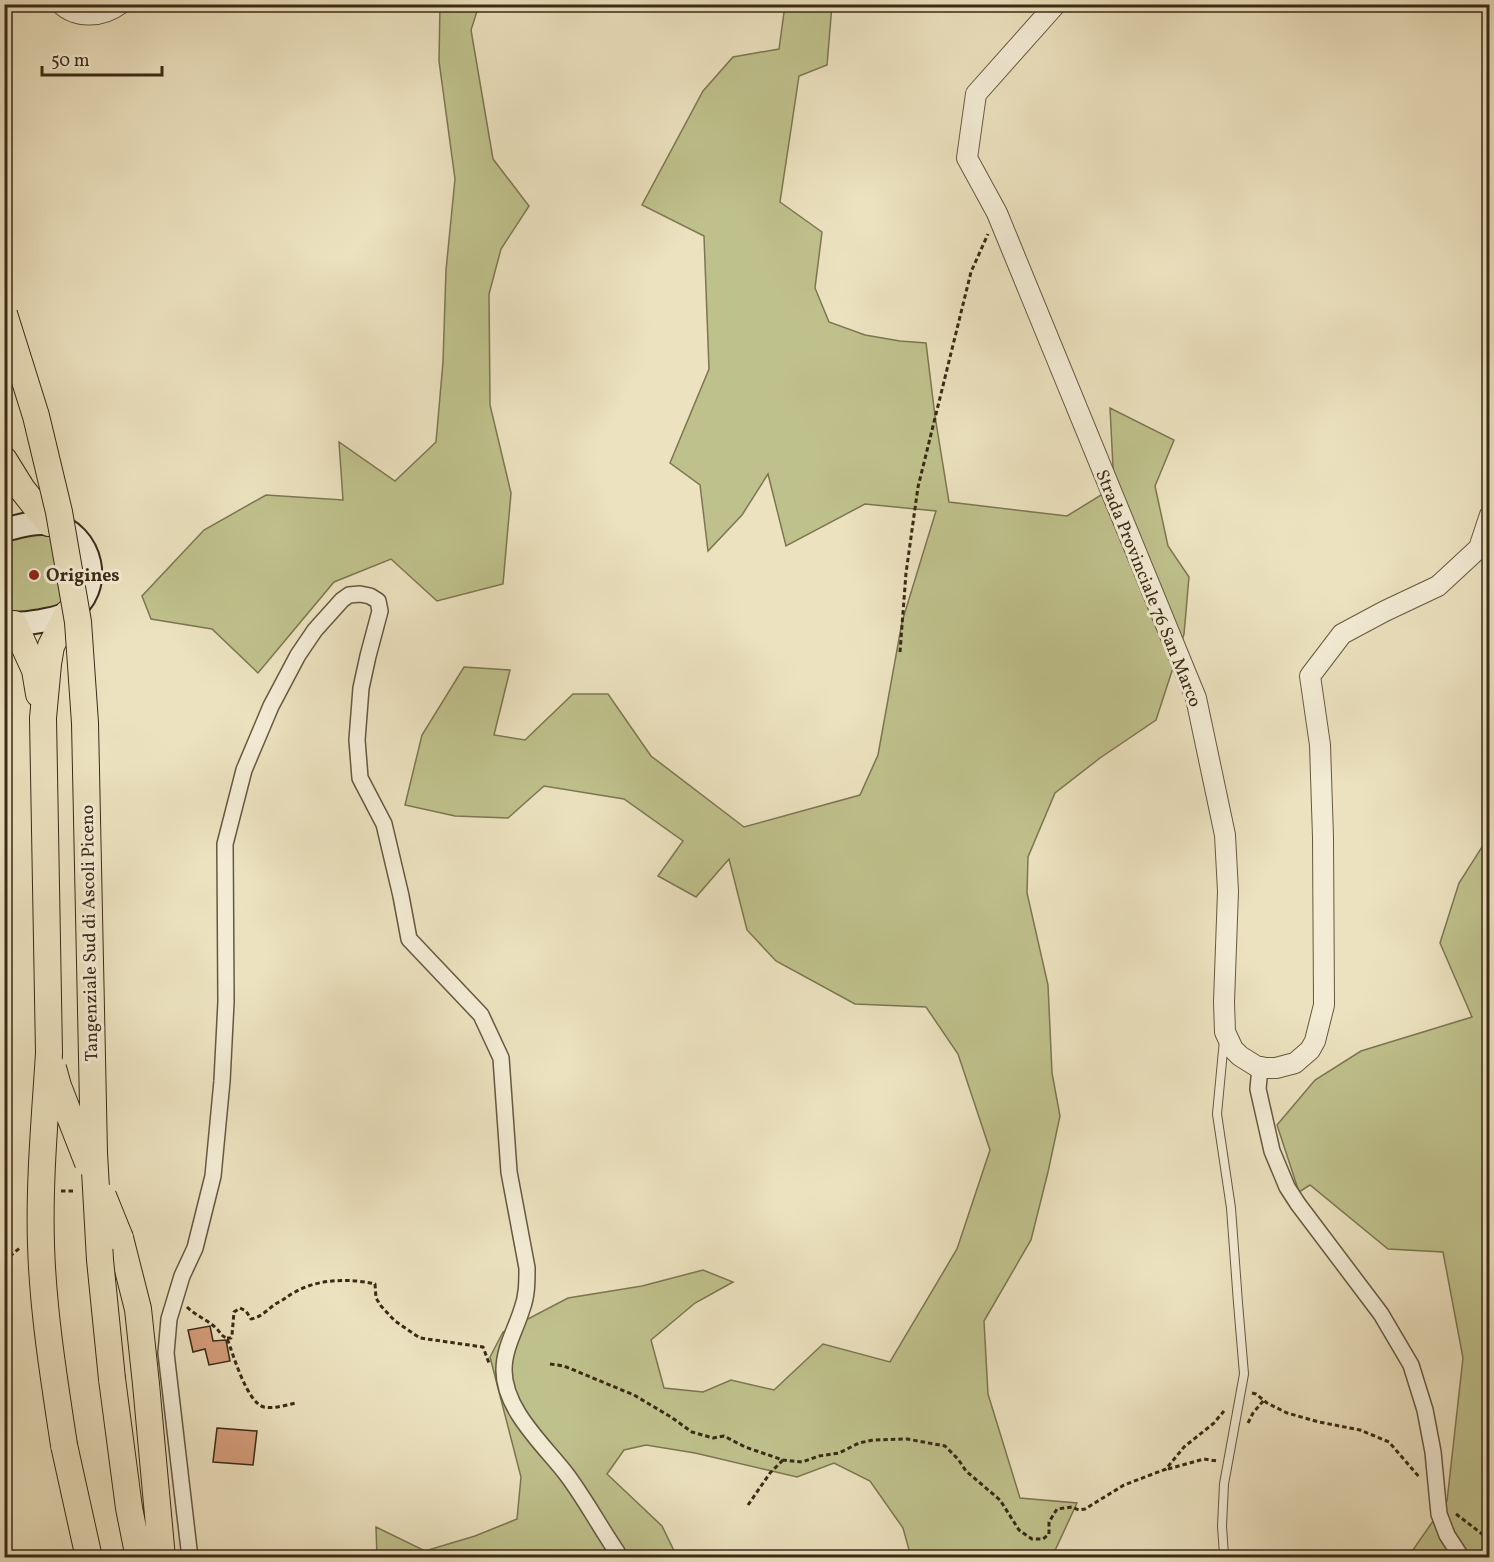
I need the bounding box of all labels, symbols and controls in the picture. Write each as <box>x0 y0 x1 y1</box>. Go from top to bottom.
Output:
scale bar <box>42 39 162 77</box>
text: 50 m <box>51 49 90 74</box>
street label: Strada Provinciale 76 San Marco <box>1088 466 1207 711</box>
place label: Origines <box>46 564 120 589</box>
marker: Origines <box>27 568 41 582</box>
street label: Tangenziale Sud di Ascoli Piceno <box>76 804 105 1061</box>

